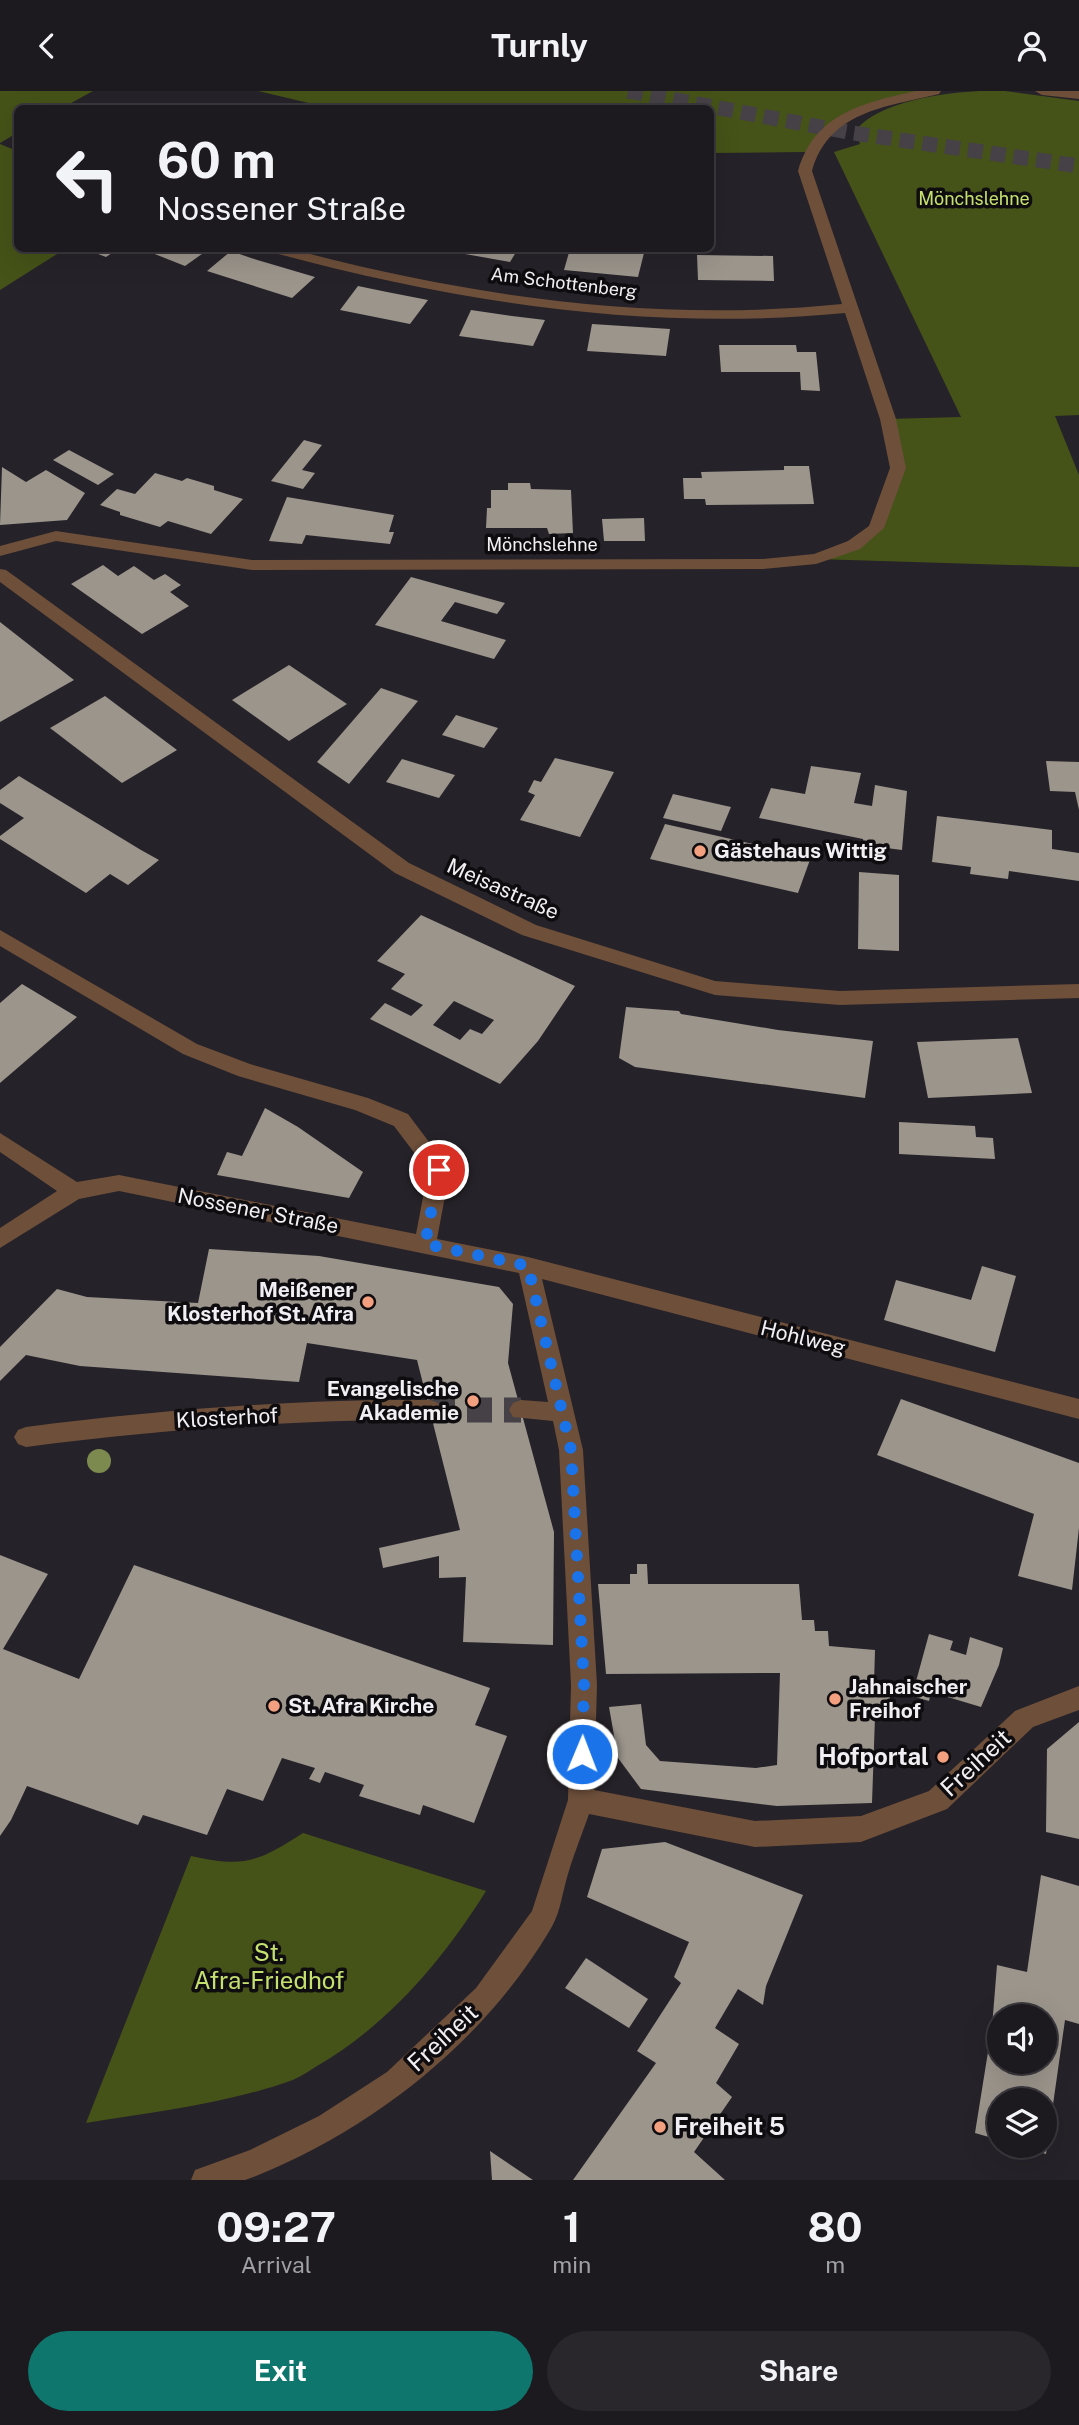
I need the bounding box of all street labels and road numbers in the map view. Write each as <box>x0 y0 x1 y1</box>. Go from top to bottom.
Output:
street label: Am Schottenberg <box>490 263 638 302</box>
street label: Mönchslehne <box>486 534 598 555</box>
street label: Meisastraße <box>443 853 563 924</box>
street label: Nossener Straße <box>175 1183 341 1238</box>
street label: Hohlweg <box>758 1315 848 1360</box>
street label: Klosterhof <box>175 1402 279 1433</box>
street label: Freiheit <box>934 1723 1016 1802</box>
street label: Freiheit <box>401 1998 483 2077</box>

